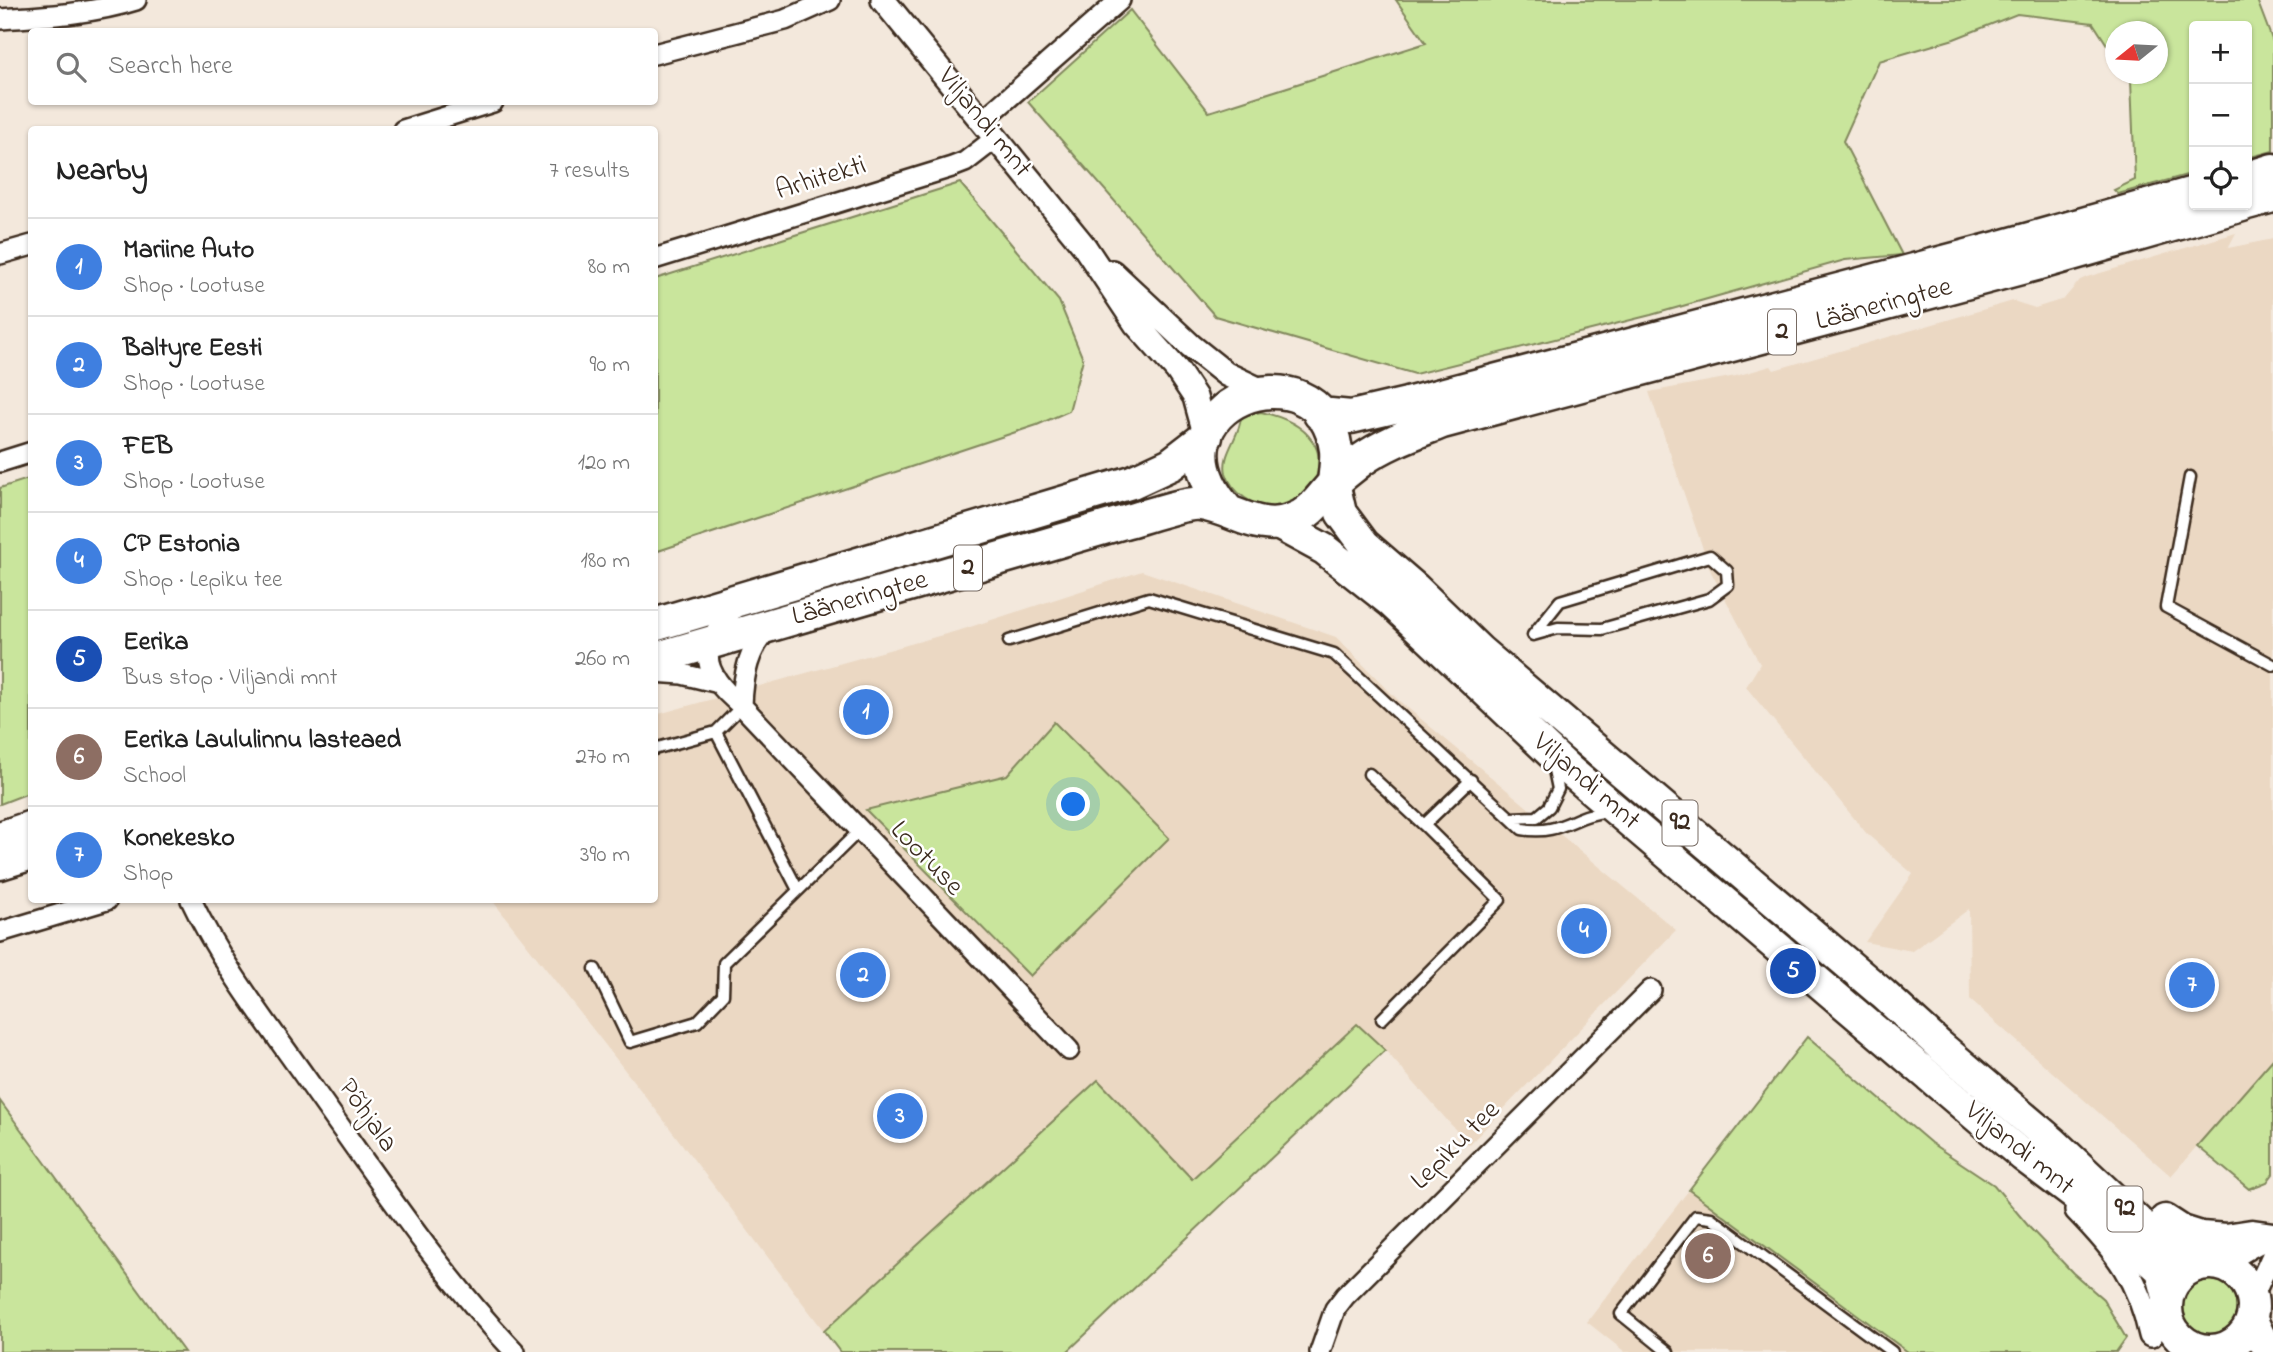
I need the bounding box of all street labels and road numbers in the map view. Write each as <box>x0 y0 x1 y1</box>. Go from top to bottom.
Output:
street label: Viljandi mnt <box>926 58 1041 187</box>
street label: Arhitekti <box>771 146 871 212</box>
street label: Lääneringtee <box>1811 267 1957 343</box>
road number: 2 <box>1768 310 1796 354</box>
road number: 2 <box>954 546 982 590</box>
street label: Lääneringtee <box>787 560 933 638</box>
street label: Viljandi mnt <box>1522 723 1649 841</box>
road number: 92 <box>1662 800 1698 846</box>
street label: Lootuse <box>879 812 973 907</box>
street label: Põhjala <box>327 1071 407 1161</box>
street label: Lepiku tee <box>1402 1091 1511 1200</box>
street label: Viljandi mnt <box>1954 1091 2083 1206</box>
road number: 92 <box>2108 1186 2142 1232</box>

